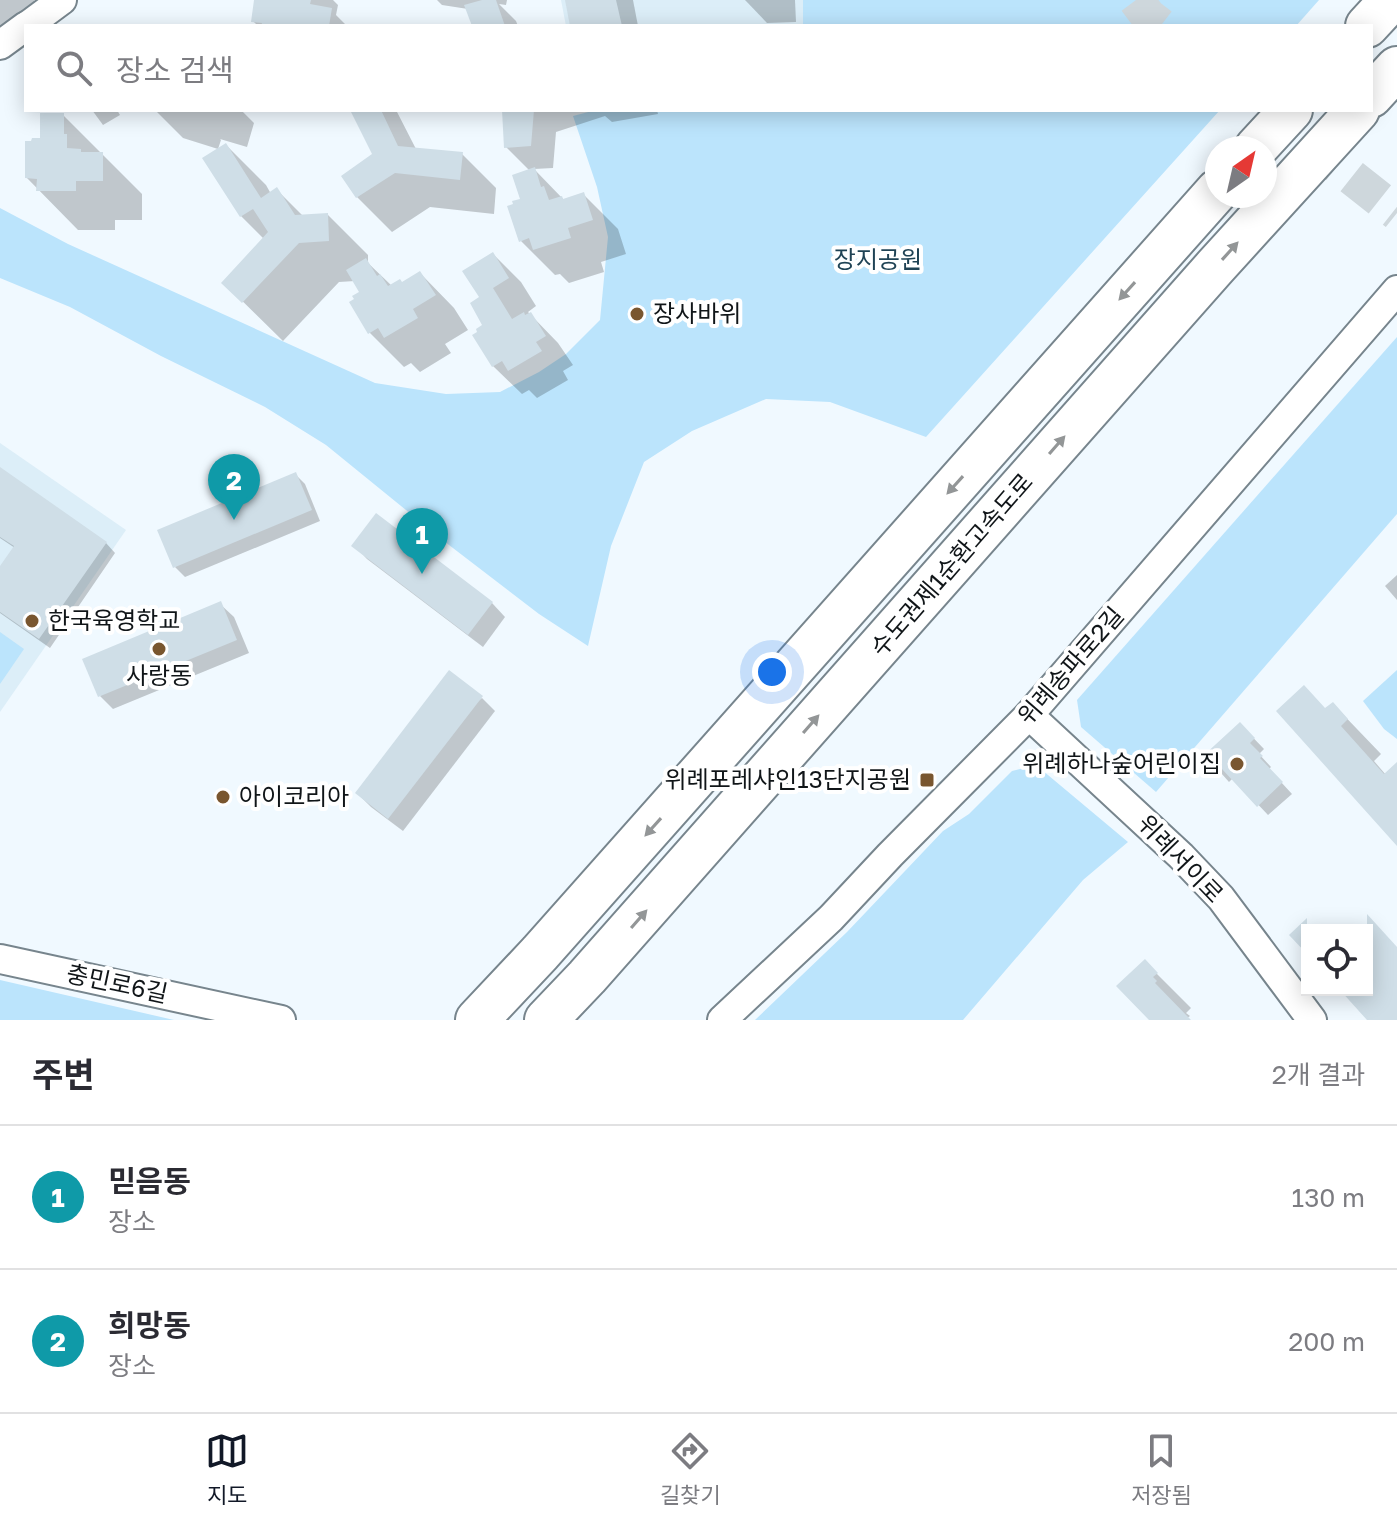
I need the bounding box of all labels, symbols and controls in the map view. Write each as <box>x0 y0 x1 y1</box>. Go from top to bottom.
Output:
search box <box>24 24 1373 112</box>
icon: search <box>52 46 96 90</box>
text: 장소 검색 <box>116 52 234 88</box>
north arrow <box>1205 136 1277 208</box>
one-way arrow <box>1221 241 1238 261</box>
park label: 장지공원 <box>834 244 922 273</box>
one-way arrow <box>1119 281 1137 300</box>
place label: 장사바위 <box>653 298 741 327</box>
marker: 장사바위 <box>628 305 646 323</box>
one-way arrow <box>1048 436 1066 455</box>
pin: 2 <box>208 454 260 520</box>
street label: 수도권제1순환고속도로 <box>864 467 1038 661</box>
one-way arrow <box>947 475 964 495</box>
pin: 1 <box>396 508 448 574</box>
street label: 위례송파로2길 <box>1011 600 1129 730</box>
place label: 한국육영학교 <box>48 605 180 634</box>
marker: 한국육영학교 <box>23 612 41 630</box>
marker: 사랑동 <box>150 640 168 658</box>
your location <box>752 652 792 692</box>
place label: 사랑동 <box>126 660 192 689</box>
one-way arrow <box>802 714 819 734</box>
place label: 위례하나숲어린이집 <box>1022 748 1221 777</box>
marker: 위례하나숲어린이집 <box>1228 755 1246 773</box>
place label: 위례포레샤인13단지공원 <box>665 764 911 793</box>
marker: 위례포레샤인13단지공원 <box>918 771 936 789</box>
place label: 아이코리아 <box>239 781 349 810</box>
marker: 아이코리아 <box>214 788 232 806</box>
street label: 위례서이로 <box>1132 808 1230 908</box>
one-way arrow <box>644 817 662 836</box>
one-way arrow <box>629 909 647 928</box>
map controls <box>1301 924 1373 996</box>
button: locate <box>1301 924 1373 996</box>
street label: 충민로6길 <box>64 958 171 1007</box>
text: 주변 <box>32 1054 95 1094</box>
text: 2개 결과 <box>1272 1059 1365 1090</box>
text: 믿음동 <box>108 1163 191 1199</box>
text: 1 <box>51 1182 65 1213</box>
text: 130 m <box>1292 1182 1365 1213</box>
text: 장소 <box>108 1206 156 1237</box>
text: 희망동 <box>108 1307 191 1343</box>
text: 2 <box>50 1326 66 1357</box>
text: 200 m <box>1288 1326 1365 1357</box>
text: 장소 <box>108 1350 156 1381</box>
tab: 지도 <box>205 1429 249 1509</box>
tab: 길찾기 <box>660 1429 720 1509</box>
tab: 저장됨 <box>1131 1429 1192 1509</box>

